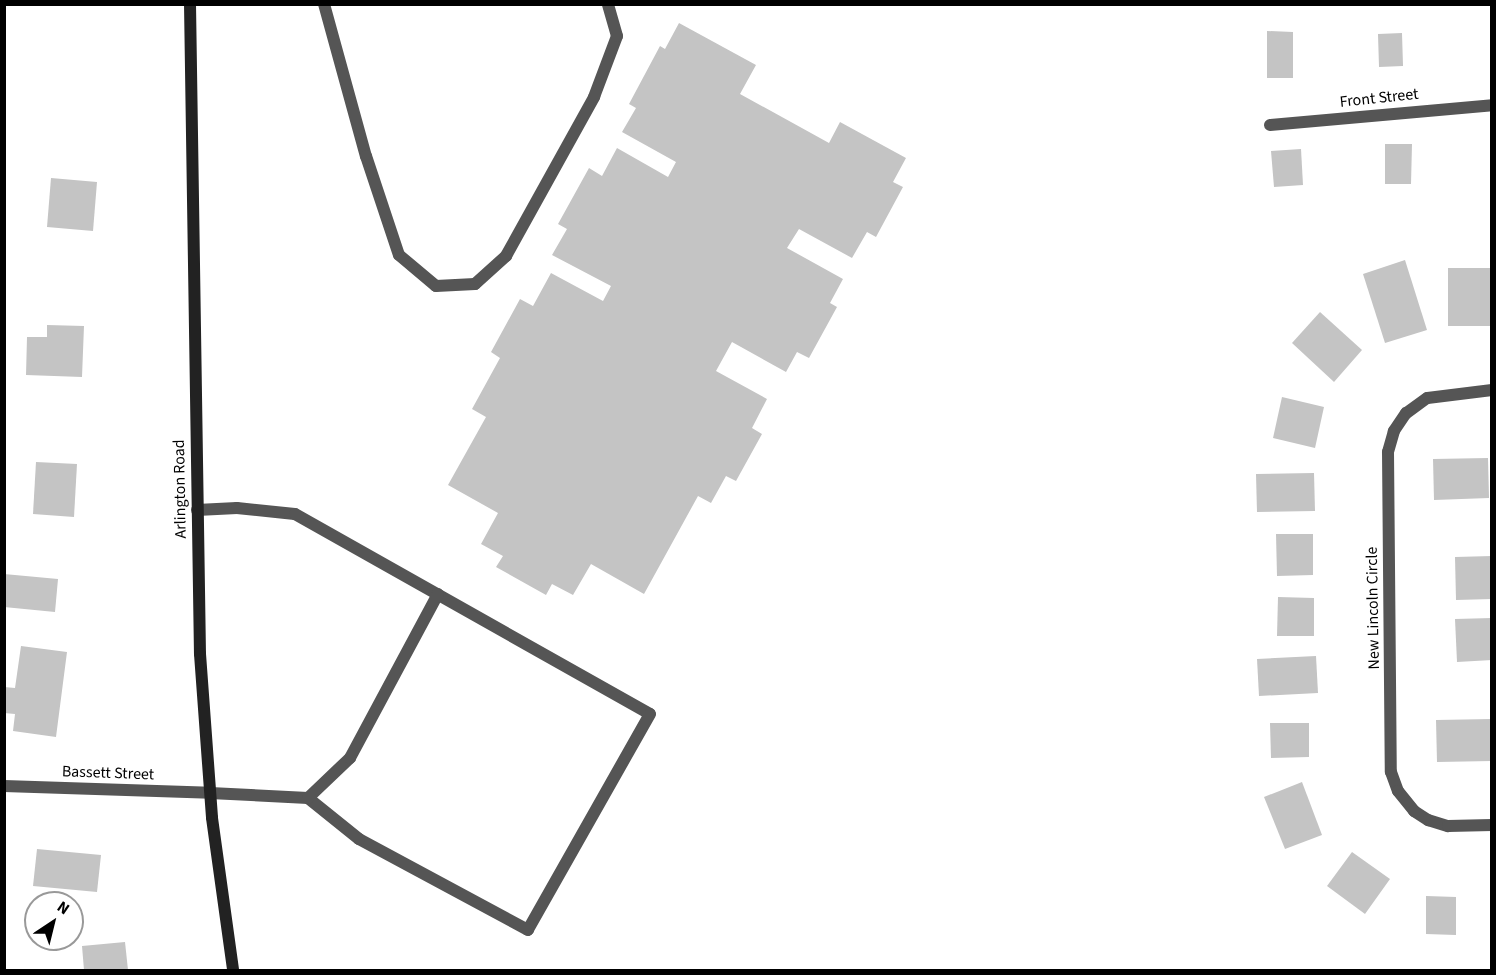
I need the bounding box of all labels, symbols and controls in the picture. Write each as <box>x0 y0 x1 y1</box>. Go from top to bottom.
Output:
street label: Front Street <box>1339 84 1419 112</box>
street label: Arlington Road <box>170 439 190 539</box>
street label: New Lincoln Circle <box>1362 546 1384 670</box>
street label: Bassett Street <box>61 762 155 784</box>
north arrow <box>24 891 84 951</box>
text: N <box>53 896 74 920</box>

